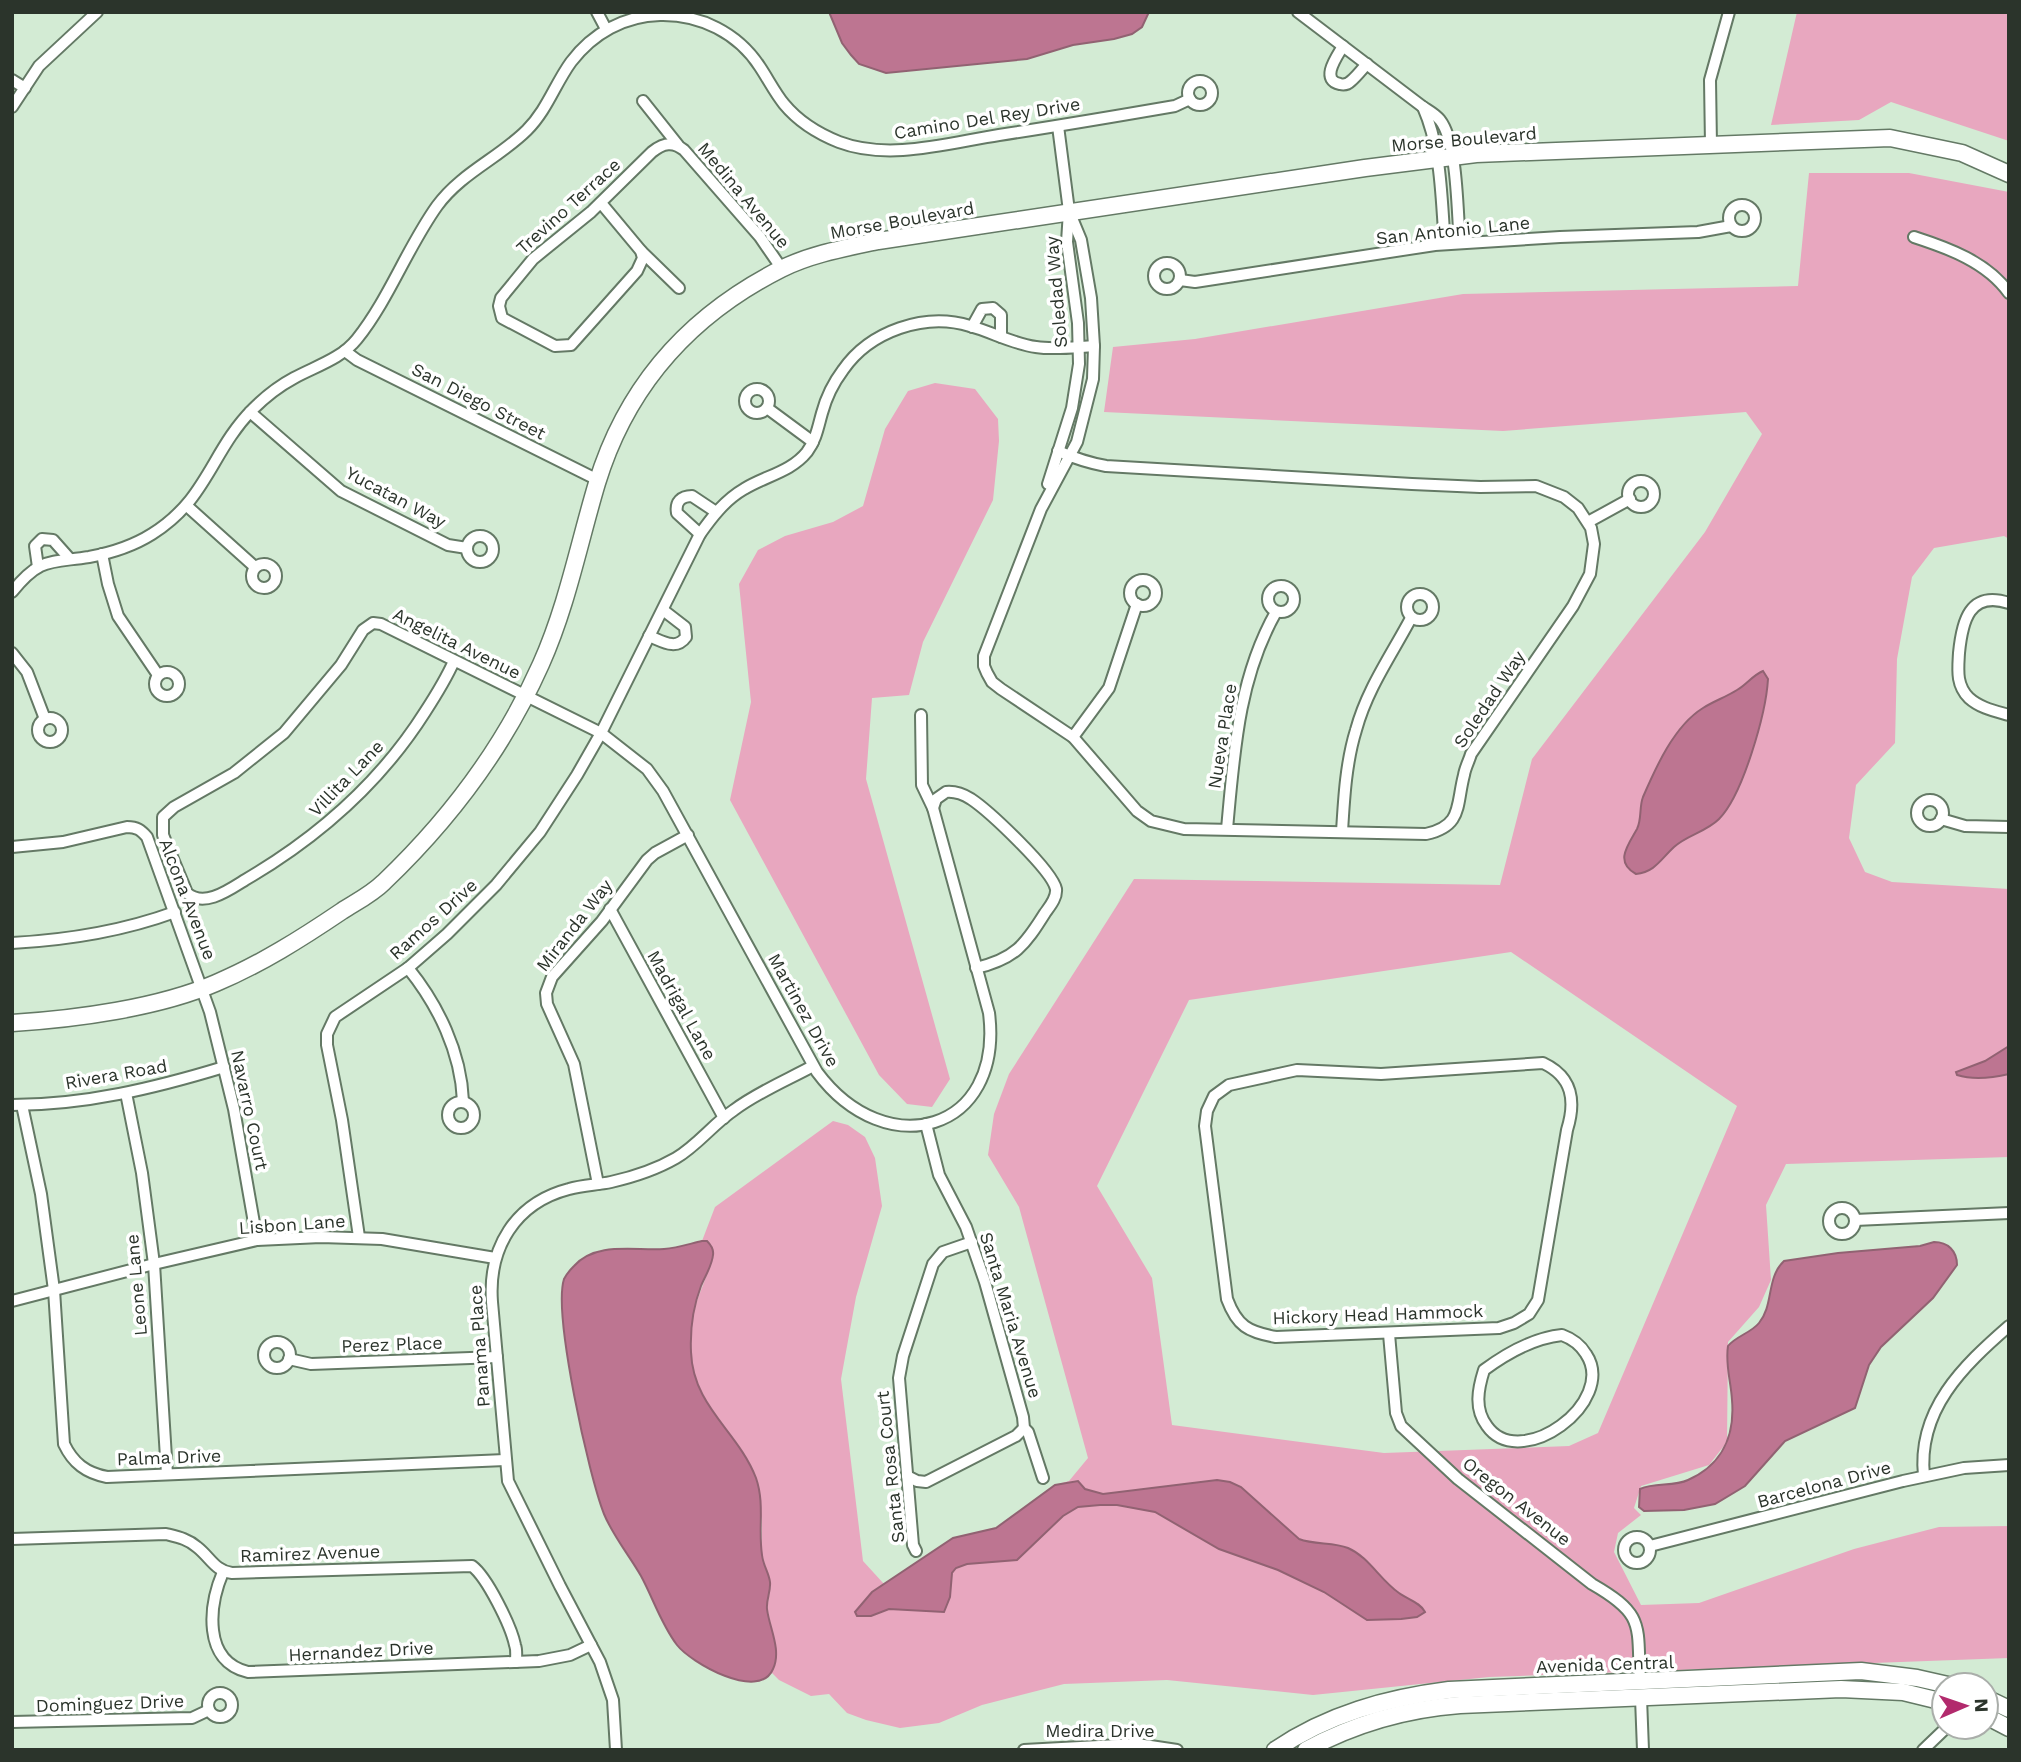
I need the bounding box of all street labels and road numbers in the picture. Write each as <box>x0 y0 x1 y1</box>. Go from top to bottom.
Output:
street label: Camino Del Rey Drive <box>892 93 1082 143</box>
street label: Morse Boulevard <box>1390 122 1538 156</box>
street label: Medina Avenue <box>694 138 794 252</box>
street label: Trevino Terrace <box>512 154 624 258</box>
street label: Morse Boulevard <box>828 197 976 243</box>
street label: San Antonio Lane <box>1375 211 1531 249</box>
street label: Soledad Way <box>1041 234 1071 349</box>
street label: San Diego Street <box>408 358 550 444</box>
street label: Yucatan Way <box>342 462 450 533</box>
street label: Angelita Avenue <box>390 603 524 683</box>
street label: Soledad Way <box>1449 646 1529 751</box>
street label: Nueva Place <box>1203 682 1241 790</box>
street label: Villita Lane <box>304 735 388 821</box>
street label: Alcona Avenue <box>155 835 221 963</box>
street label: Ramos Drive <box>385 874 481 964</box>
street label: Miranda Way <box>532 874 617 975</box>
street label: Madrigal Lane <box>643 946 721 1064</box>
street label: Martinez Drive <box>764 950 844 1070</box>
street label: Navarro Court <box>227 1048 273 1172</box>
street label: Rivera Road <box>63 1055 169 1093</box>
street label: Lisbon Lane <box>238 1210 346 1238</box>
street label: Santa Maria Avenue <box>976 1229 1046 1401</box>
street label: Leone Lane <box>121 1233 151 1337</box>
street label: Panama Place <box>464 1284 494 1408</box>
street label: Hickory Head Hammock <box>1272 1300 1484 1328</box>
street label: Perez Place <box>341 1332 443 1356</box>
street label: Santa Rosa Court <box>872 1390 908 1544</box>
street label: Palma Drive <box>116 1445 222 1469</box>
street label: Oregon Avenue <box>1459 1452 1575 1550</box>
street label: Barcelona Drive <box>1755 1456 1893 1512</box>
street label: Ramirez Avenue <box>240 1540 380 1566</box>
street label: Hernandez Drive <box>288 1637 434 1665</box>
street label: Avenida Central <box>1536 1651 1675 1677</box>
street label: Dominguez Drive <box>35 1690 185 1716</box>
street label: Medira Drive <box>1045 1720 1155 1741</box>

